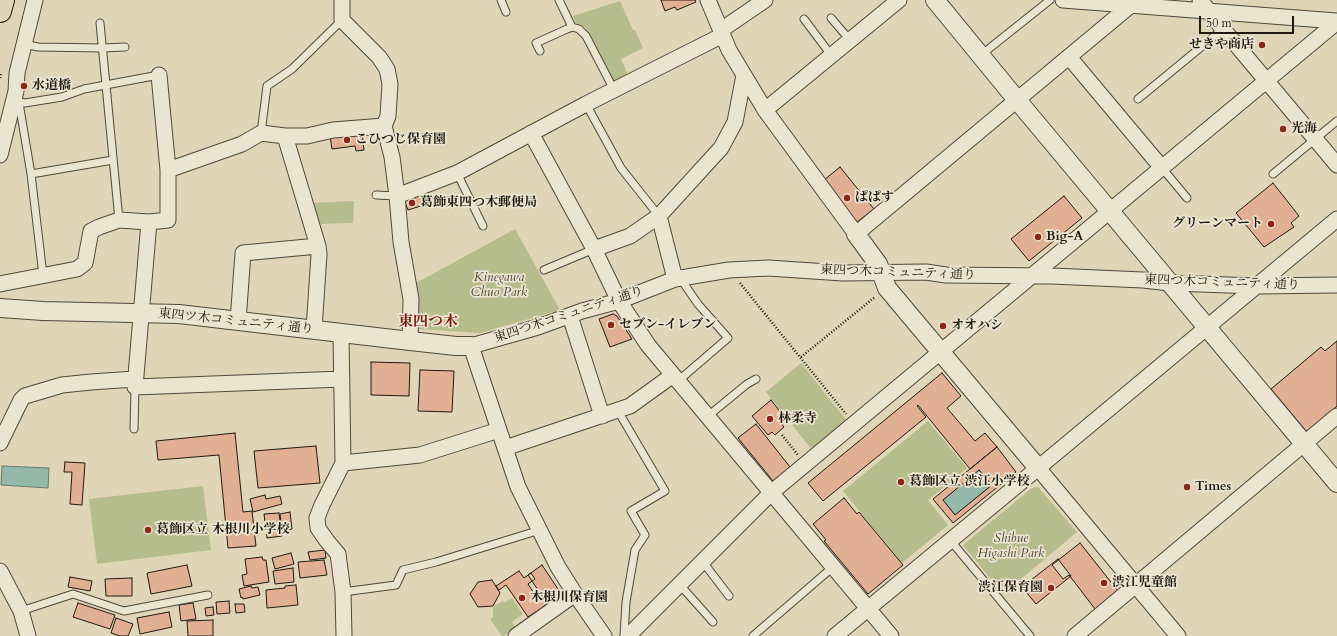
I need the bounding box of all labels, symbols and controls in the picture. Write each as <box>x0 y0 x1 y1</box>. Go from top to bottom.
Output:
scale bar <box>1201 8 1296 34</box>
text: 50 m <box>1206 15 1232 31</box>
place label: せきや商店 <box>1189 37 1254 53</box>
marker: せきや商店 <box>1257 40 1267 50</box>
place label: 水道橋 <box>32 78 71 94</box>
marker: 水道橋 <box>19 81 29 91</box>
place label: 光海 <box>1291 121 1317 137</box>
marker: 光海 <box>1278 124 1288 134</box>
place label: こひつじ保育園 <box>355 132 446 148</box>
marker: こひつじ保育園 <box>342 135 352 145</box>
place label: ぱぱす <box>855 190 894 206</box>
marker: ぱぱす <box>842 193 852 203</box>
place label: 葛飾東四つ木郵便局 <box>420 195 537 211</box>
marker: 葛飾東四つ木郵便局 <box>407 198 417 208</box>
place label: グリーンマート <box>1172 216 1263 232</box>
marker: グリーンマート <box>1266 219 1276 229</box>
place label: Big-A <box>1046 229 1083 245</box>
marker: Big-A <box>1033 232 1043 242</box>
street label: 東四つ木コミュニティ通り <box>820 262 976 284</box>
park label: Kinegawa Chuo Park <box>471 270 527 301</box>
street label: 東四つ木コミュニティ通り <box>1144 272 1300 294</box>
street label: 東四つ木コミュニティ通り <box>492 283 646 347</box>
street label: 東四ツ木コミュニティ通り <box>158 306 314 338</box>
district label: 東四つ木 <box>398 314 458 332</box>
place label: セブン-イレブン <box>619 317 716 333</box>
place label: オオハシ <box>951 318 1003 334</box>
marker: セブン-イレブン <box>606 320 616 330</box>
marker: オオハシ <box>938 321 948 331</box>
place label: 林柔寺 <box>778 411 817 427</box>
marker: 林柔寺 <box>765 414 775 424</box>
place label: 葛飾区立 渋江小学校 <box>909 474 1029 490</box>
marker: 葛飾区立 渋江小学校 <box>896 477 906 487</box>
place label: Times <box>1195 479 1231 495</box>
marker: Times <box>1182 482 1192 492</box>
place label: 葛飾区立 木根川小学校 <box>156 522 289 538</box>
marker: 葛飾区立 木根川小学校 <box>143 525 153 535</box>
park label: Shibue Higashi Park <box>977 531 1045 562</box>
place label: 渋江児童館 <box>1112 575 1177 591</box>
marker: 渋江児童館 <box>1099 578 1109 588</box>
place label: 渋江保育園 <box>978 580 1043 596</box>
marker: 渋江保育園 <box>1046 583 1056 593</box>
place label: 木根川保育園 <box>530 590 608 606</box>
marker: 木根川保育園 <box>517 593 527 603</box>

